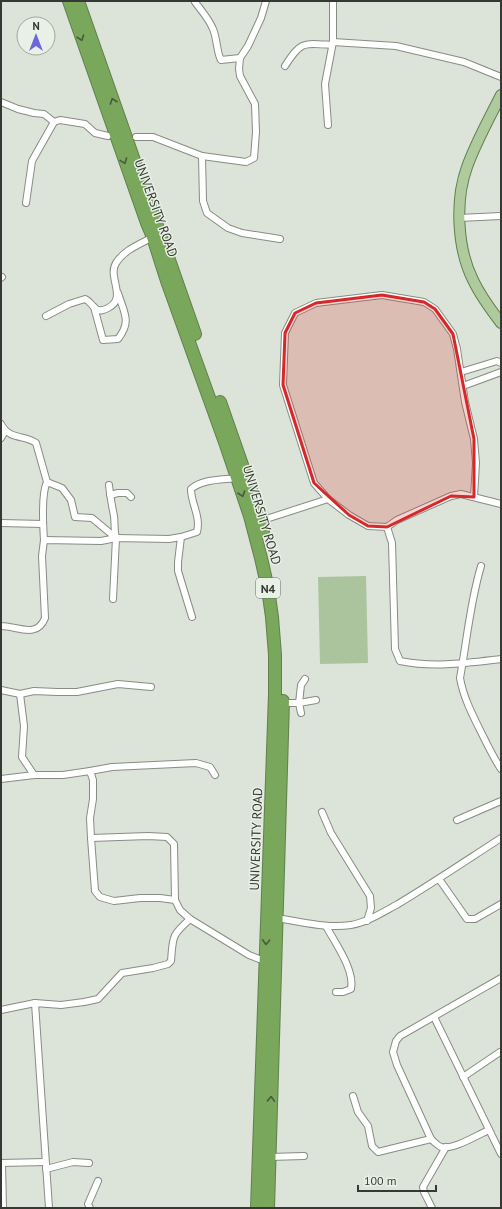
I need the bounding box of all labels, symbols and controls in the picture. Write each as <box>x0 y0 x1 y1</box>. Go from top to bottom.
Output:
north arrow <box>16 16 56 56</box>
text: N <box>32 19 40 33</box>
one-way arrow <box>76 34 85 41</box>
one-way arrow <box>109 97 118 104</box>
one-way arrow <box>119 157 128 164</box>
street label: UNIVERSITY ROAD <box>130 157 182 259</box>
street label: UNIVERSITY ROAD <box>239 463 285 567</box>
one-way arrow <box>237 490 246 497</box>
road number: N4 <box>256 578 280 598</box>
street label: UNIVERSITY ROAD <box>246 787 266 891</box>
one-way arrow <box>262 939 271 945</box>
one-way arrow <box>266 1096 275 1102</box>
scale bar <box>358 1167 436 1193</box>
text: 100 m <box>364 1173 397 1188</box>

